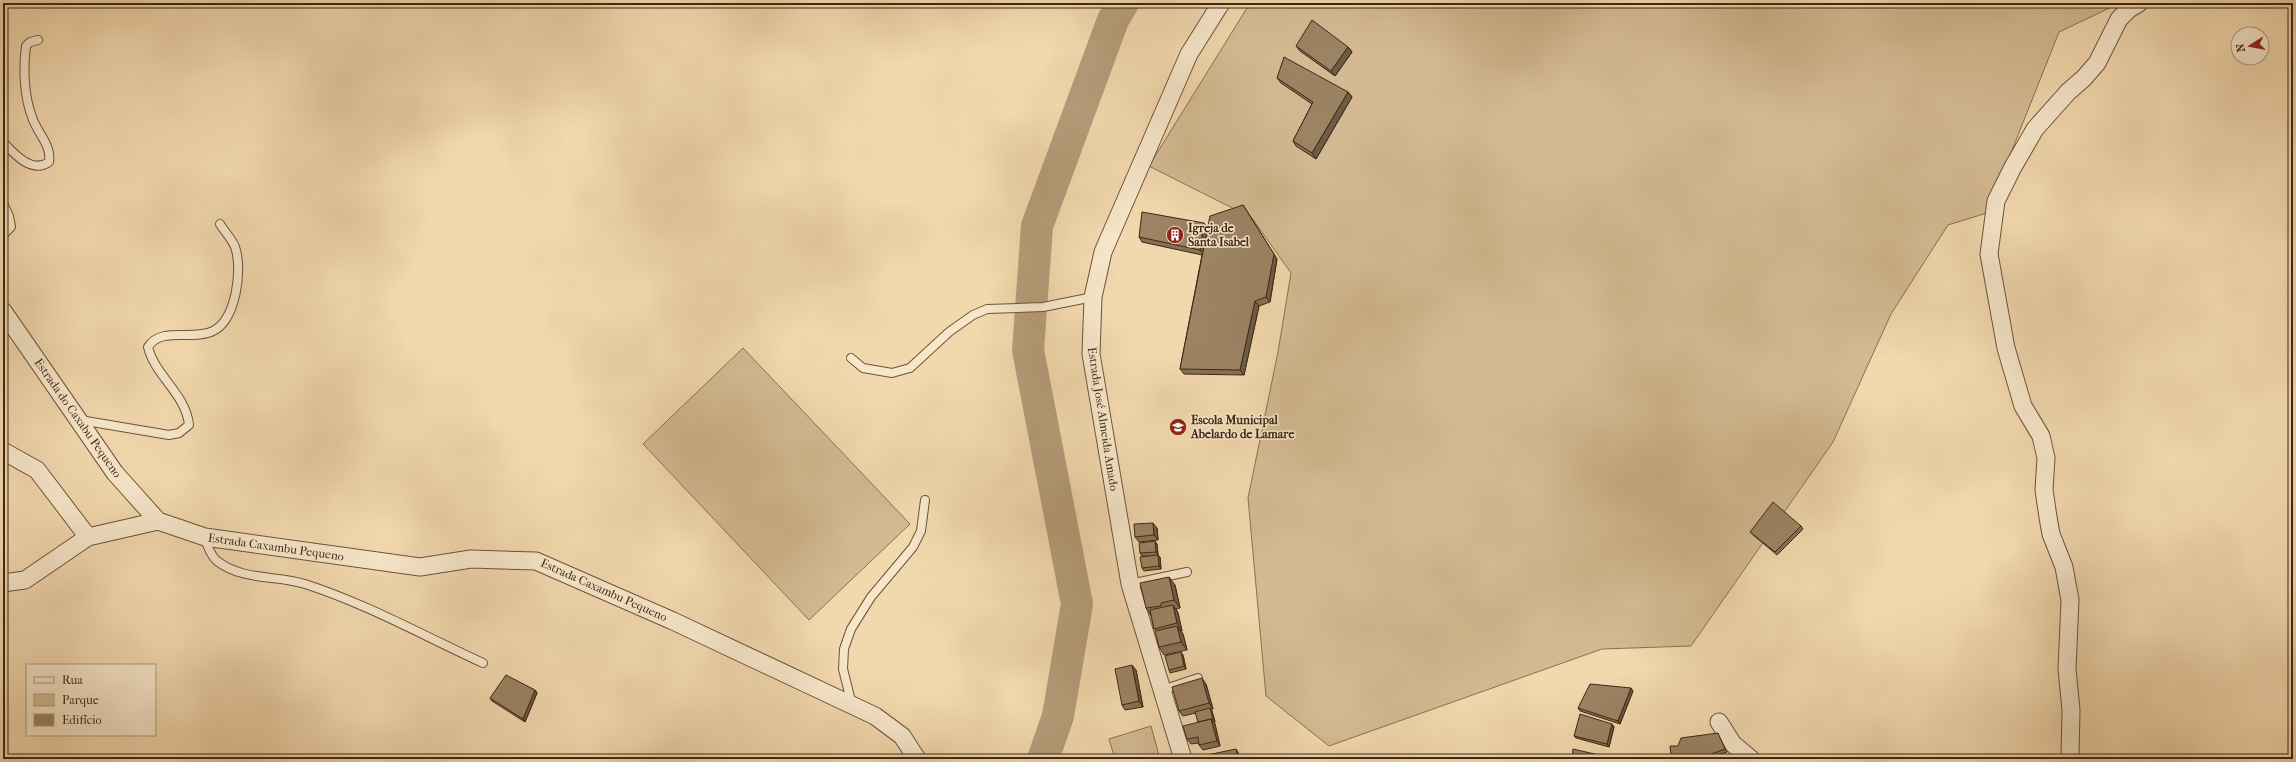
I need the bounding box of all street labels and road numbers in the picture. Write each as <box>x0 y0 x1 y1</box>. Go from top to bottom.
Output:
street label: Estrada José Almeida Amado <box>1085 346 1121 492</box>
street label: Estrada do Caxabu Pequeno <box>31 356 125 480</box>
street label: Estrada Caxambu Pequeno <box>207 531 345 563</box>
street label: Estrada Caxambu Pequeno <box>539 556 669 624</box>

